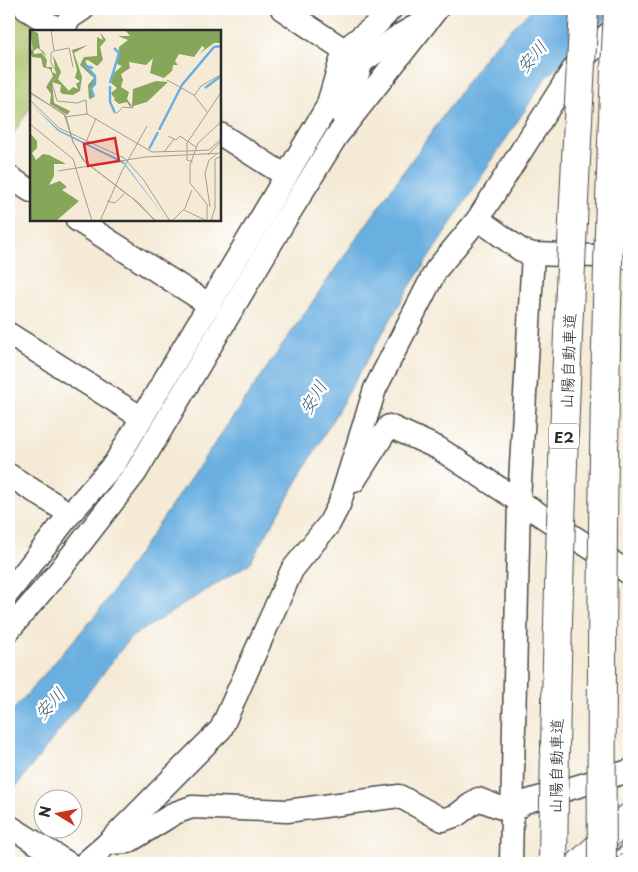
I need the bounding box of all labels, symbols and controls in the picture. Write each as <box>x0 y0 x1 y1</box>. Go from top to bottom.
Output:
inset map <box>30 30 221 221</box>
water label: 安川 <box>509 34 553 78</box>
street label: 山陽自動車道 <box>553 313 581 409</box>
water label: 安川 <box>291 375 333 419</box>
road number: E2 <box>549 424 579 448</box>
water label: 安川 <box>27 681 71 725</box>
street label: 山陽自動車道 <box>542 718 568 814</box>
north arrow <box>32 790 82 840</box>
text: N <box>33 804 56 819</box>

